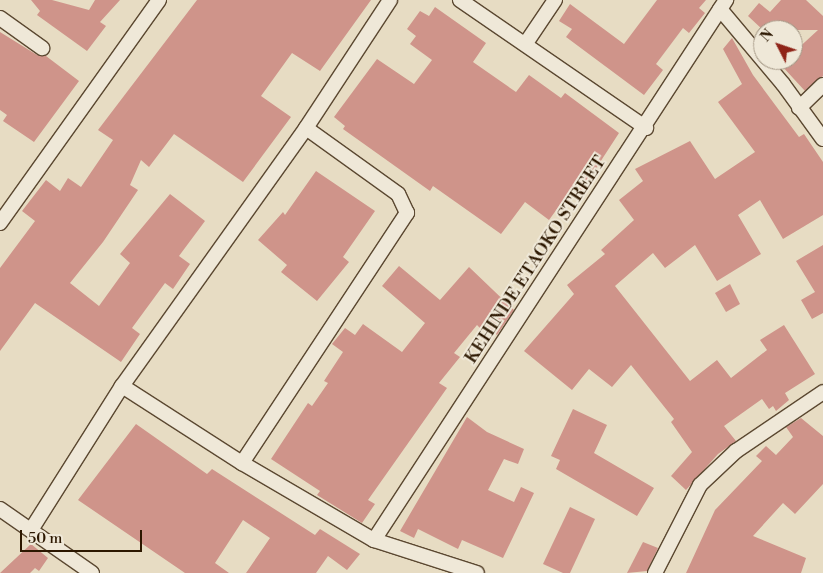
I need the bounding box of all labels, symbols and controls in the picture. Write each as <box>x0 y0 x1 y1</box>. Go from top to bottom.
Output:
north arrow <box>753 20 803 70</box>
text: N <box>757 26 778 46</box>
street label: KEHINDE ETAOKO STREET <box>461 152 611 368</box>
scale bar <box>22 520 145 552</box>
text: 50 m <box>28 529 62 548</box>

